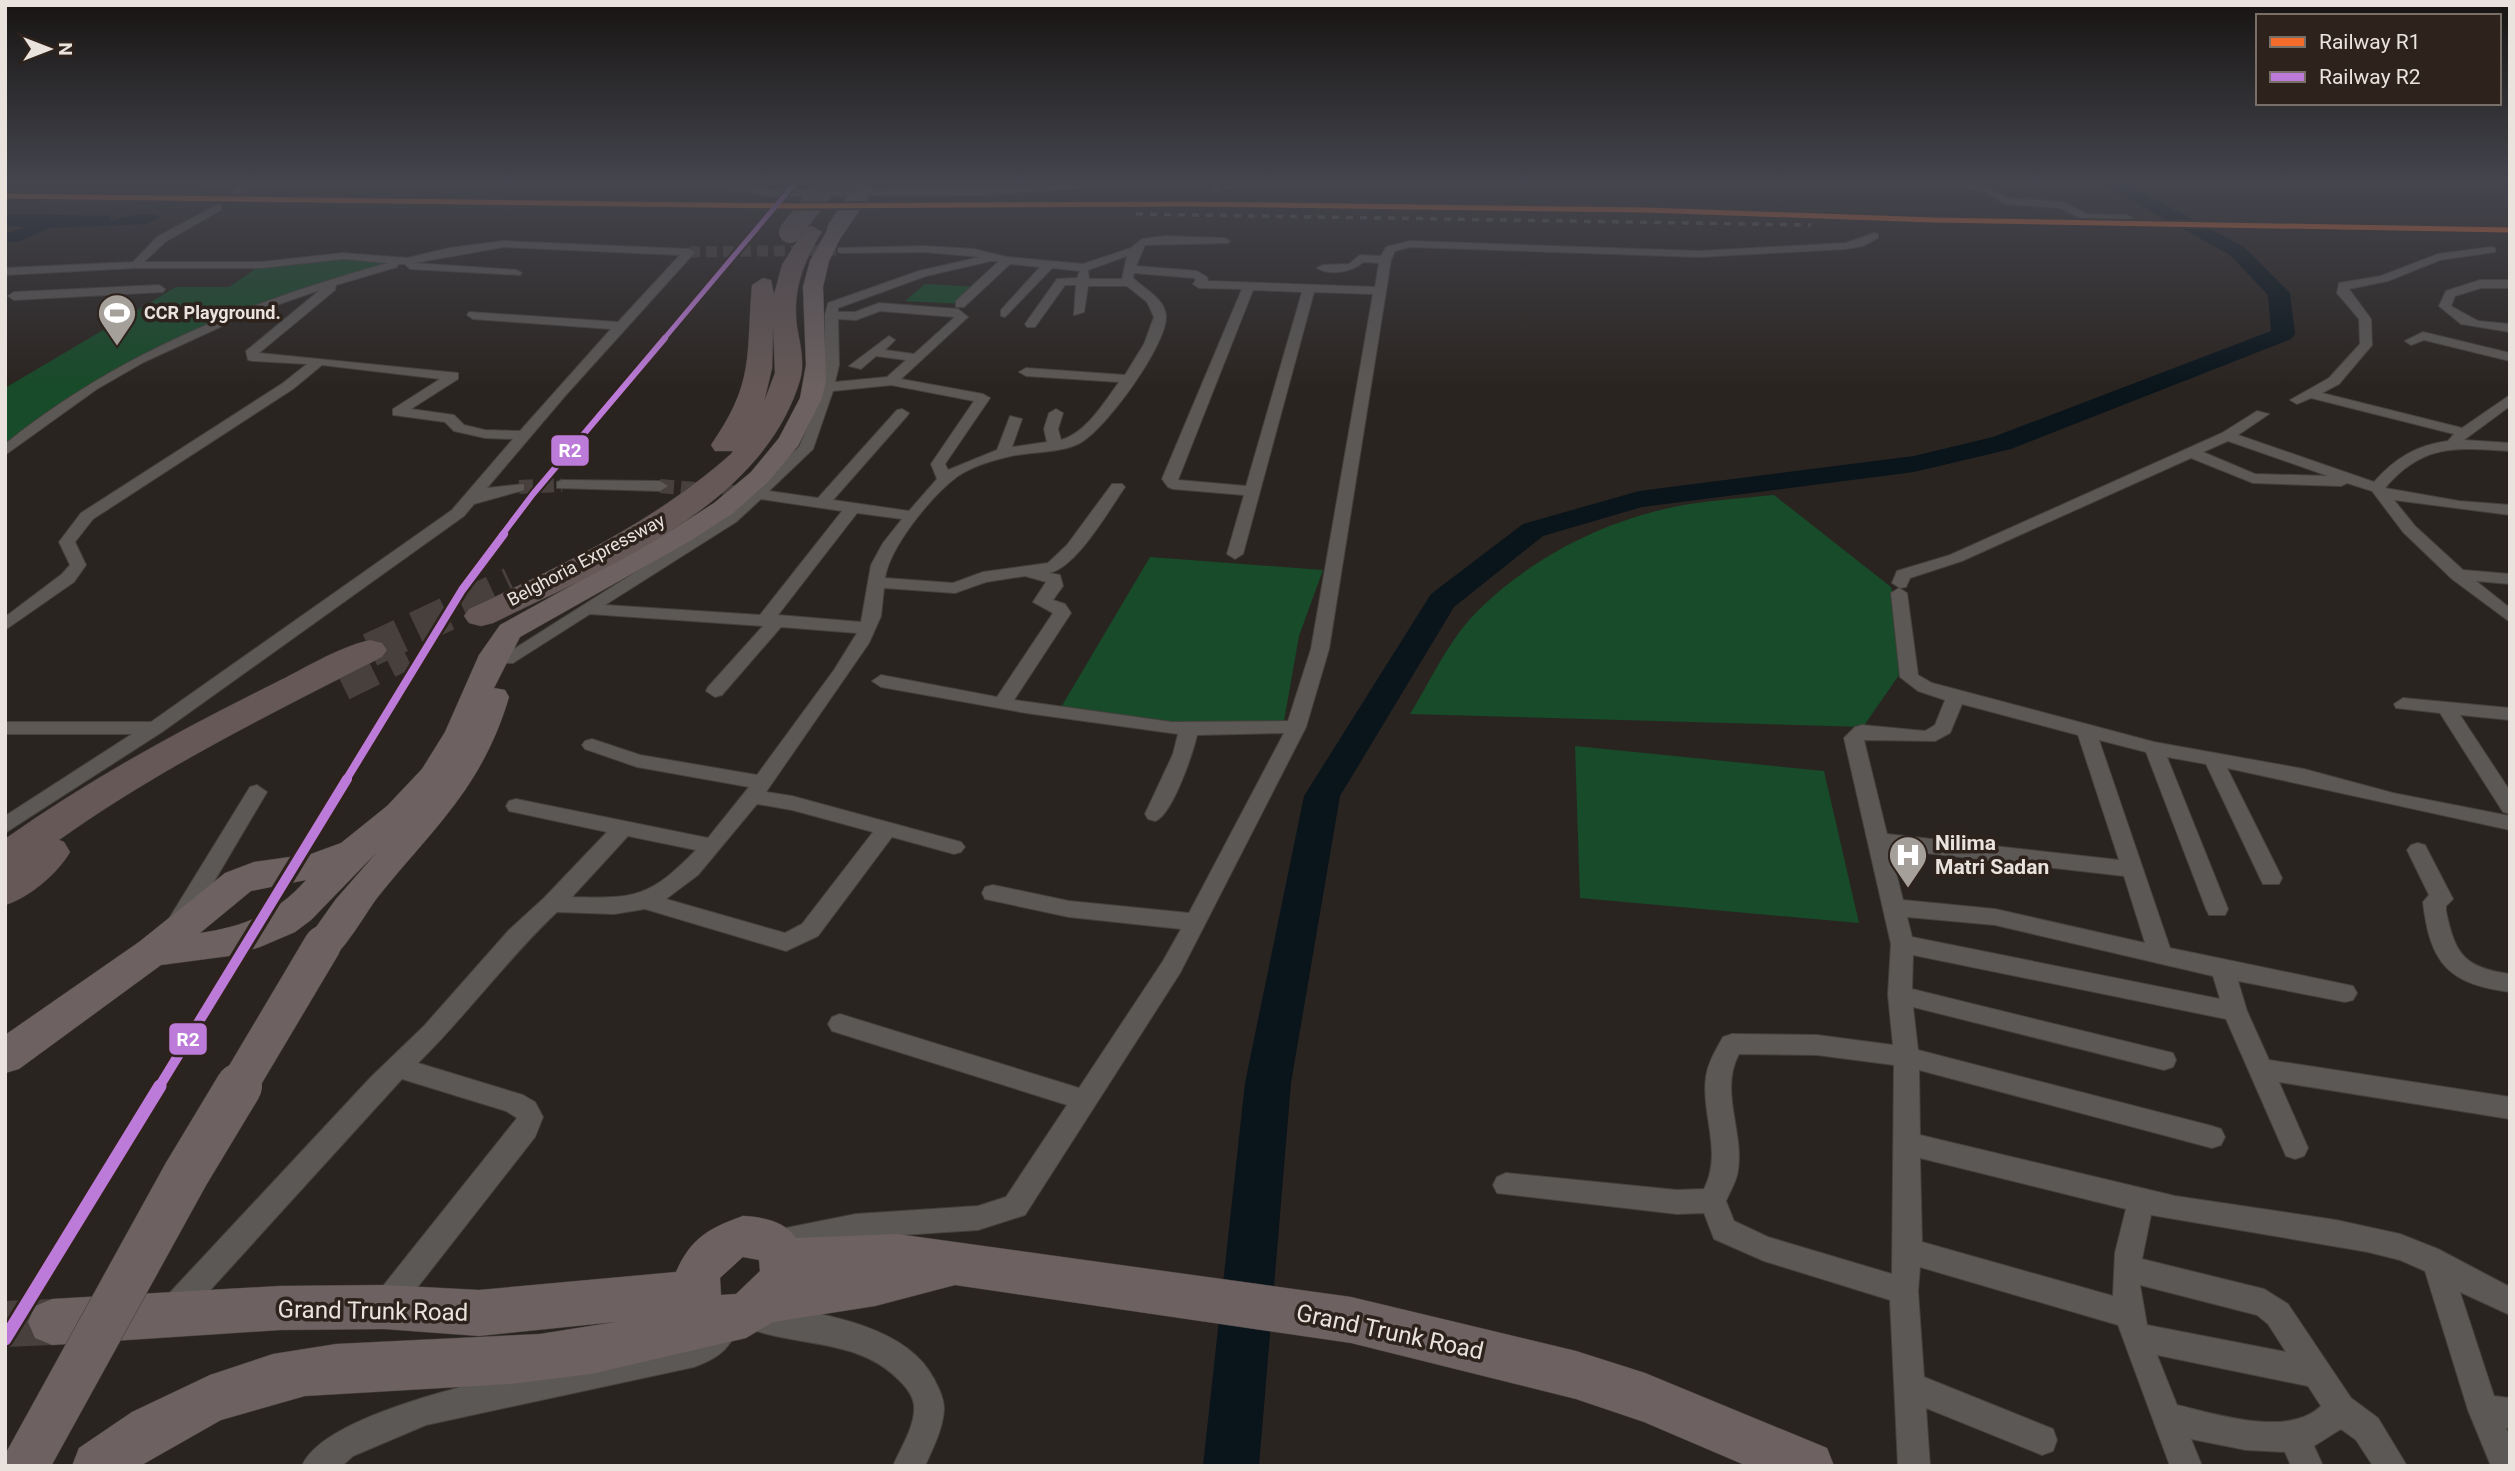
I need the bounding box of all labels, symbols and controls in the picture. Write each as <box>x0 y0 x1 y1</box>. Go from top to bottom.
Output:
north arrow <box>14 14 84 84</box>
legend <box>2256 14 2501 105</box>
text: Railway R1 <box>2319 30 2421 54</box>
text: N <box>54 42 77 56</box>
text: Railway R2 <box>2319 65 2421 89</box>
sports icon: CCR Playground. <box>96 292 138 347</box>
place label: CCR Playground. <box>144 302 281 323</box>
line badge: R2 <box>550 434 590 467</box>
text: R2 <box>558 439 582 462</box>
street label: Belghoria Expressway <box>503 509 668 610</box>
place label: Nilima Matri Sadan <box>1935 831 2049 879</box>
hospital icon: Nilima Matri Sadan <box>1887 834 1929 889</box>
line badge: R2 <box>168 1022 208 1056</box>
text: R2 <box>176 1028 200 1051</box>
street label: Grand Trunk Road <box>277 1295 469 1327</box>
street label: Grand Trunk Road <box>1294 1298 1486 1366</box>

